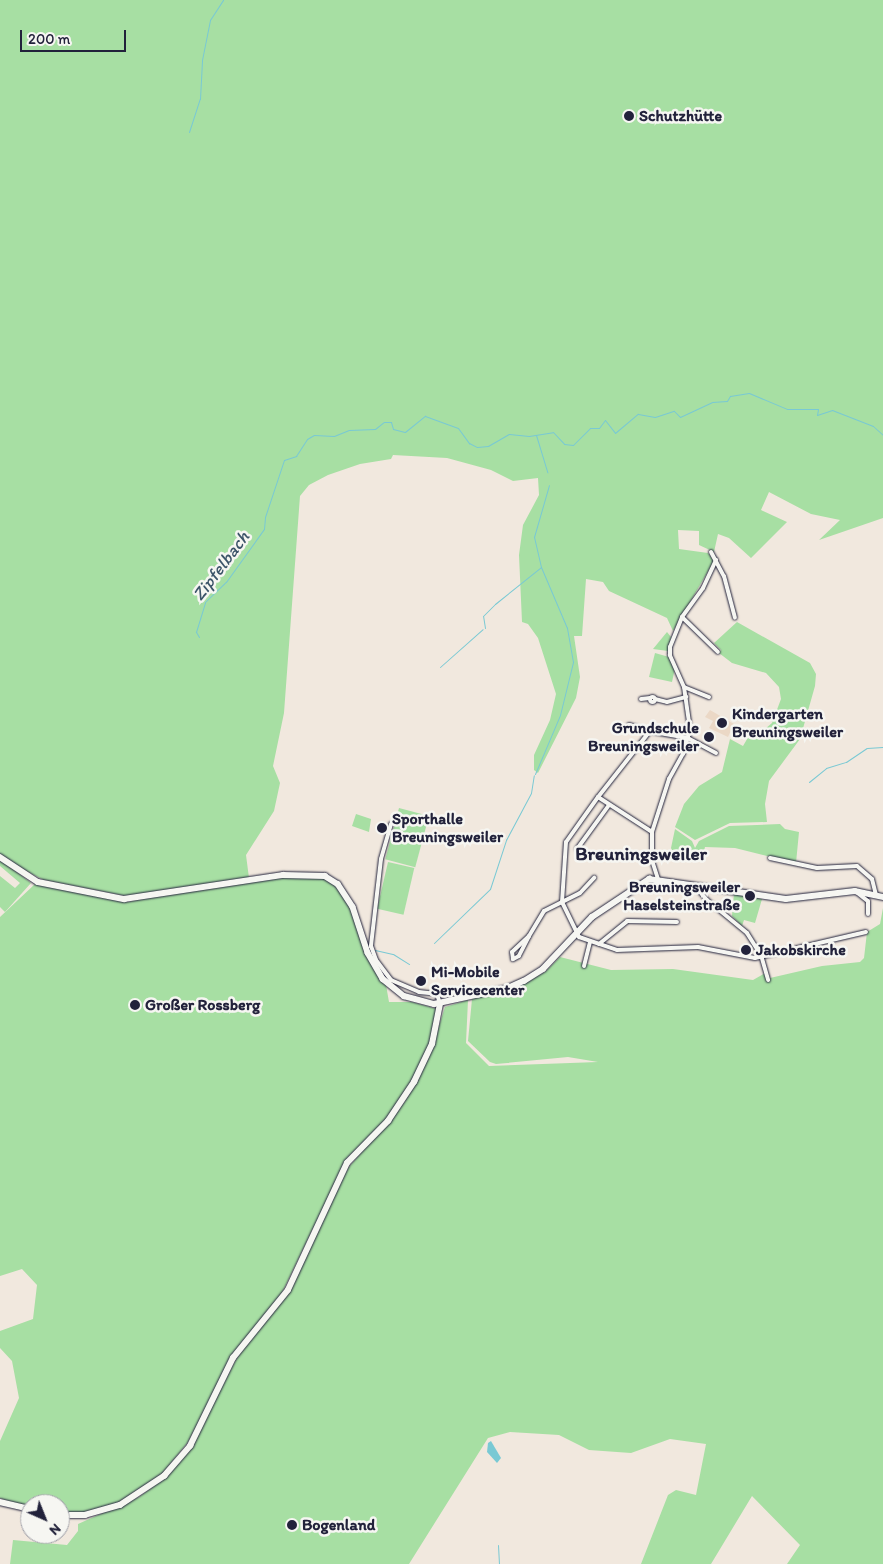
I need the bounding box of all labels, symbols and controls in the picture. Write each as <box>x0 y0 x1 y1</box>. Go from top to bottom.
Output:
scale bar <box>22 20 129 52</box>
text: 200 m <box>28 30 70 48</box>
place label: Schutzhütte <box>639 106 722 126</box>
marker: Schutzhütte <box>623 110 635 122</box>
water label: Zipfelbach <box>188 527 254 605</box>
place label: Kindergarten Breuningsweiler <box>732 704 843 742</box>
marker: Kindergarten Breuningsweiler <box>716 717 728 729</box>
place label: Grundschule Breuningsweiler <box>588 718 699 756</box>
marker: Grundschule Breuningsweiler <box>703 731 715 743</box>
place label: Sporthalle Breuningsweiler <box>392 809 503 847</box>
marker: Sporthalle Breuningsweiler <box>376 822 388 834</box>
district label: Breuningsweiler <box>575 843 707 865</box>
place label: Breuningsweiler Haselsteinstraße <box>623 877 740 915</box>
marker: Breuningsweiler Haselsteinstraße <box>744 890 756 902</box>
place label: Jakobskirche <box>756 940 846 960</box>
marker: Jakobskirche <box>740 944 752 956</box>
place label: Mi-Mobile Servicecenter <box>431 962 524 1000</box>
marker: Mi-Mobile Servicecenter <box>415 975 427 987</box>
place label: Großer Rossberg <box>145 995 260 1015</box>
marker: Großer Rossberg <box>129 999 141 1011</box>
north arrow <box>20 1494 70 1544</box>
place label: Bogenland <box>302 1515 375 1535</box>
marker: Bogenland <box>286 1519 298 1531</box>
text: N <box>46 1520 64 1539</box>

